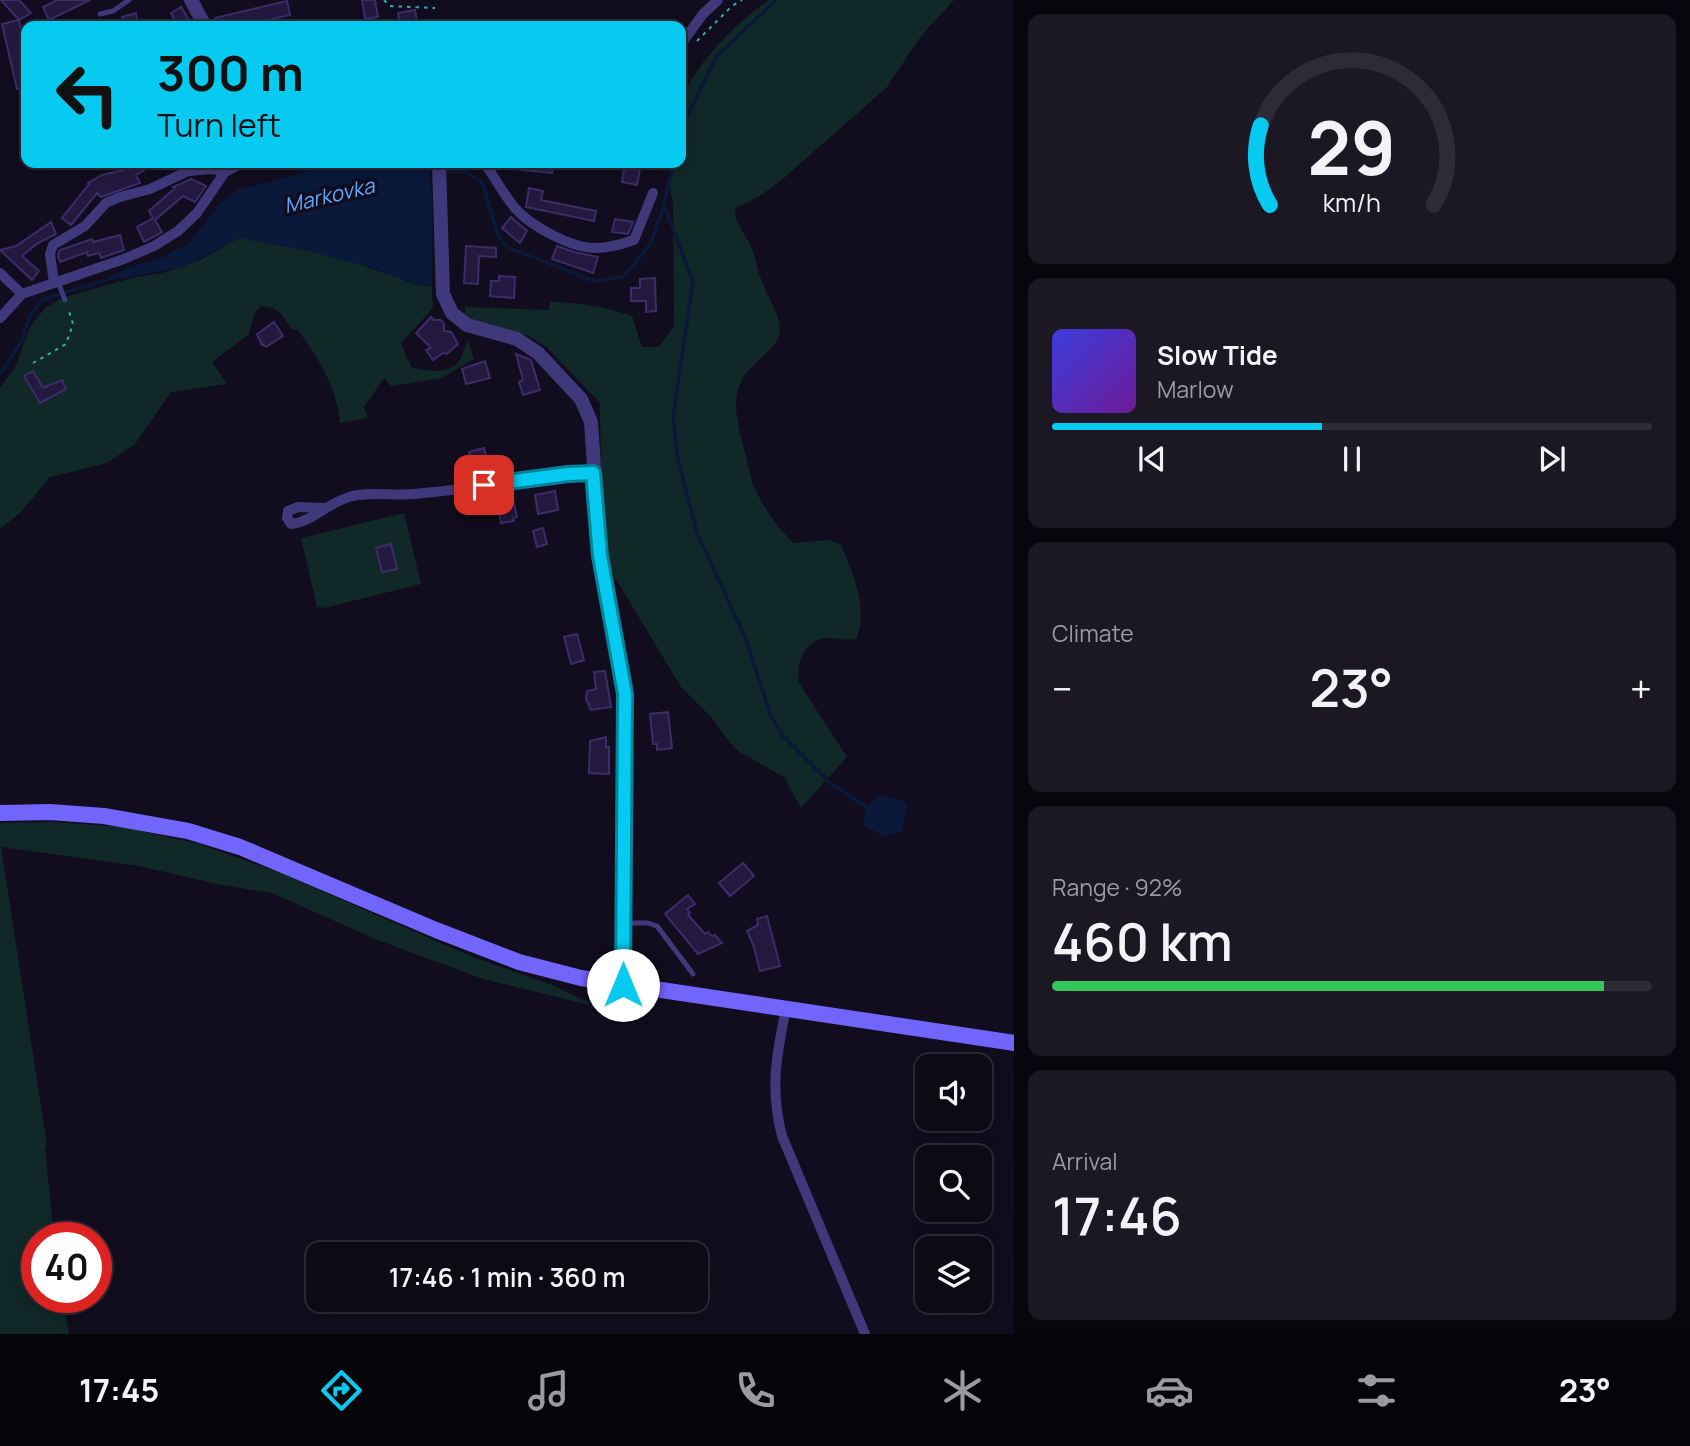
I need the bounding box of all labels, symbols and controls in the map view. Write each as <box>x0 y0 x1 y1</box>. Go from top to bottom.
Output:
text: 300 m <box>157 39 304 106</box>
icon: left <box>42 49 133 140</box>
text: 29 <box>1308 97 1396 197</box>
text: Turn left <box>157 103 281 147</box>
water label: Markovka <box>281 171 378 219</box>
text: km/h <box>1323 185 1381 220</box>
text: Slow Tide <box>1157 337 1278 373</box>
text: Marlow <box>1157 373 1234 405</box>
icon: previous <box>1133 440 1171 478</box>
icon: pause <box>1333 440 1371 478</box>
icon: next <box>1533 440 1571 478</box>
pin <box>454 455 514 515</box>
icon: arrive <box>465 466 503 504</box>
text: Climate <box>1052 617 1134 649</box>
text: 23° <box>1309 652 1393 723</box>
text: − <box>1052 662 1073 714</box>
text: + <box>1630 662 1652 714</box>
text: Range · 92% <box>1052 871 1183 903</box>
text: 460 km <box>1052 906 1233 977</box>
position arrow <box>586 948 660 1022</box>
map controls <box>915 1054 992 1313</box>
button: sound <box>915 1054 992 1131</box>
button: search <box>915 1145 992 1222</box>
text: Arrival <box>1052 1145 1118 1177</box>
text: 17:46 <box>1052 1180 1182 1251</box>
speed limit sign: 40 <box>21 1222 112 1313</box>
button: layers <box>915 1236 992 1313</box>
text: 17:46 · 1 min · 360 m <box>389 1259 625 1295</box>
icon: directions <box>317 1366 366 1415</box>
icon: music <box>524 1366 573 1415</box>
icon: phone <box>731 1366 780 1415</box>
icon: climate <box>938 1366 987 1415</box>
icon: car <box>1145 1366 1194 1415</box>
icon: filters <box>1352 1366 1401 1415</box>
text: 17:45 <box>79 1368 159 1412</box>
text: 23° <box>1559 1368 1611 1412</box>

